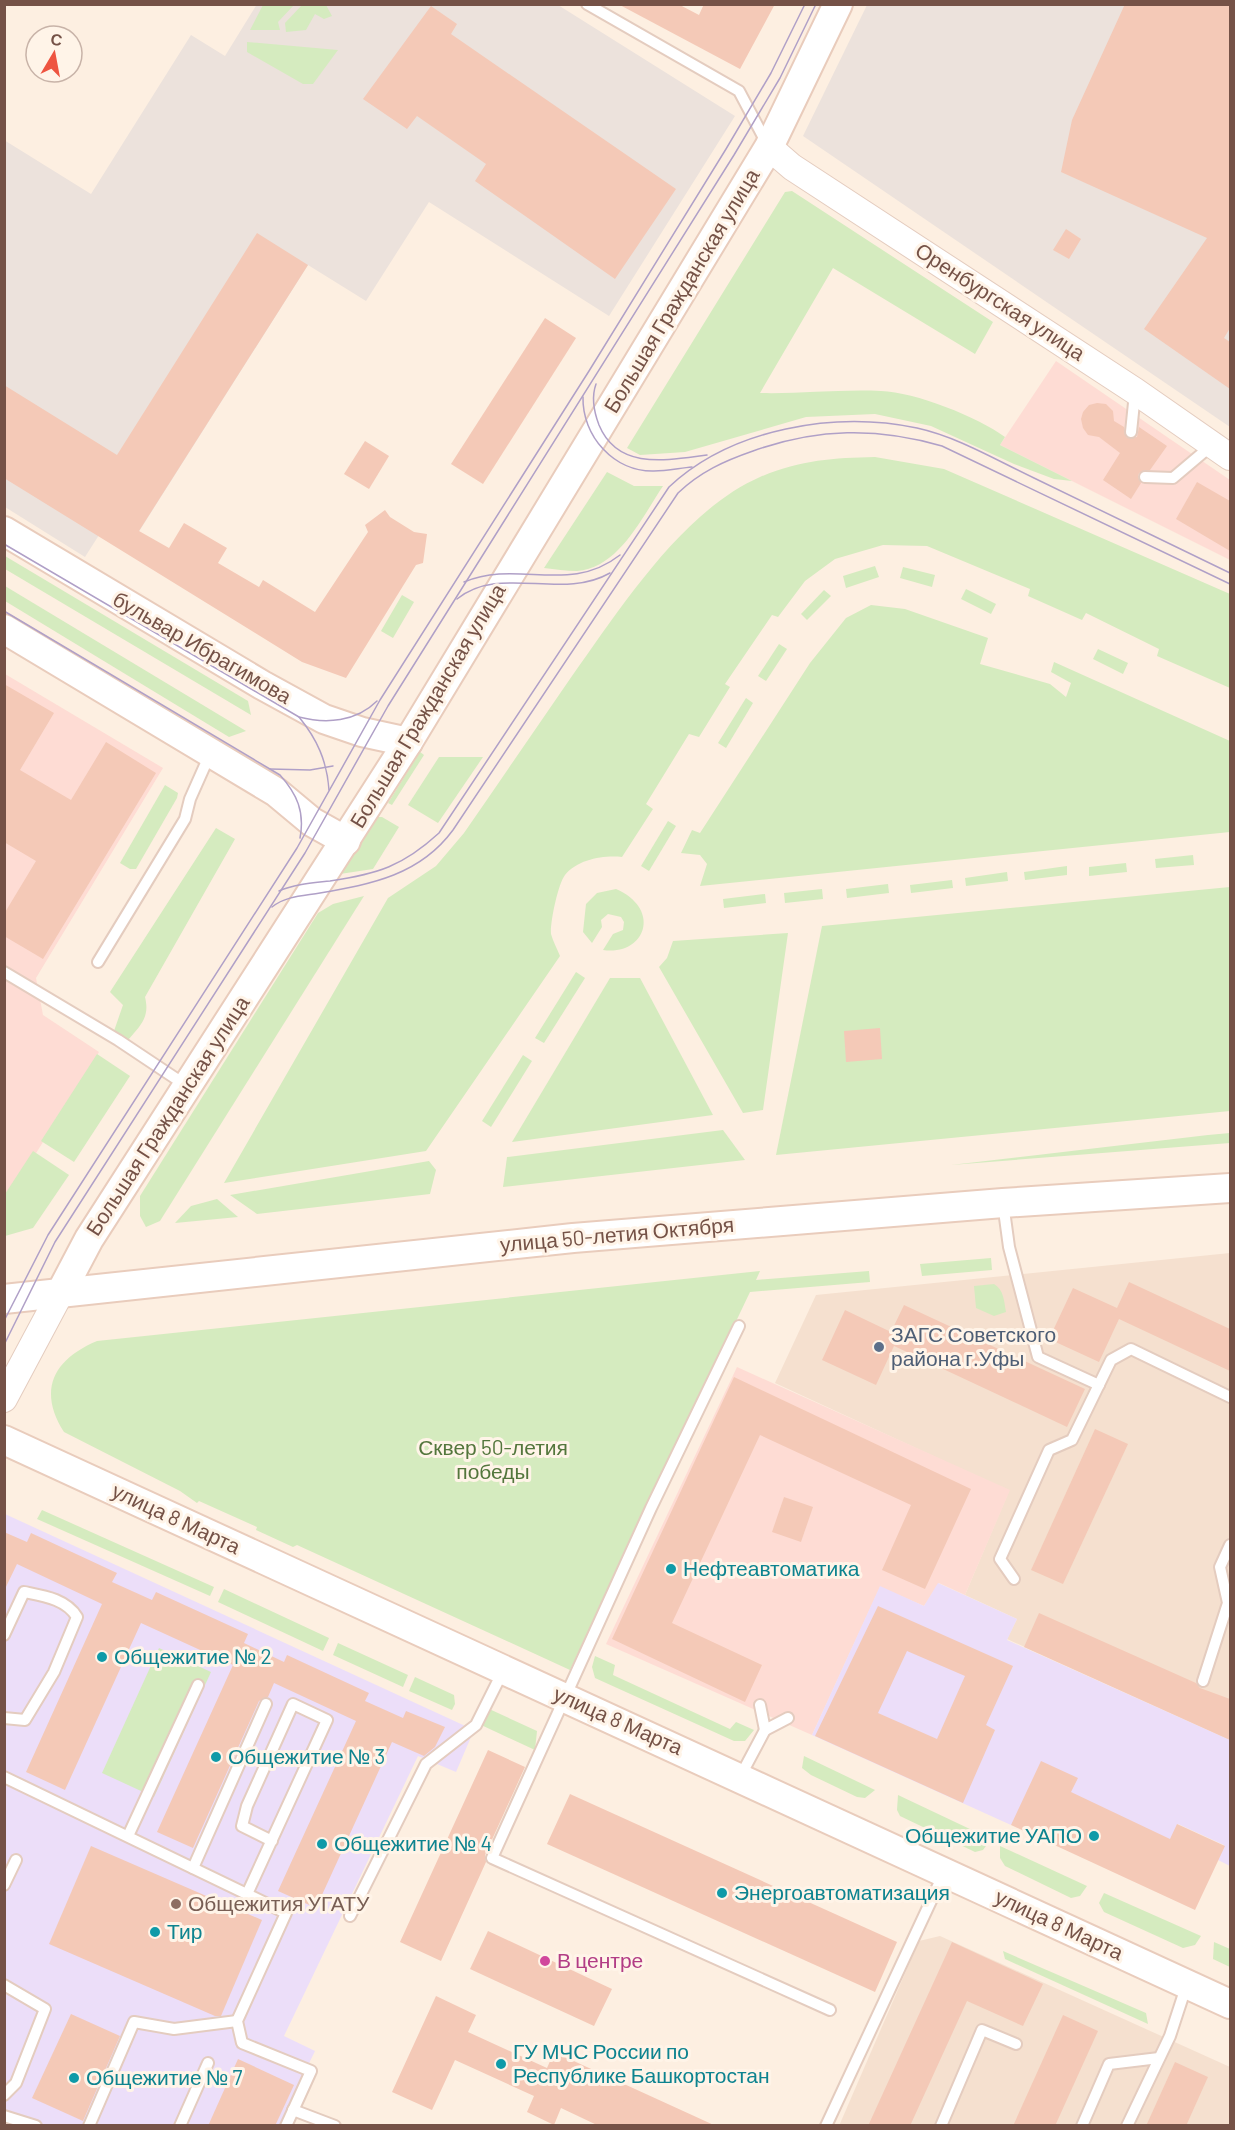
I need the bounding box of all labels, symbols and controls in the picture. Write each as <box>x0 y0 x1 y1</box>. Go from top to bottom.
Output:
north arrow <box>24 24 84 84</box>
text: С <box>49 28 64 49</box>
street label: Большая Гражданская улица <box>598 163 764 417</box>
street label: Оренбургская улица <box>911 237 1091 365</box>
street label: Большая Гражданская улица <box>344 578 510 832</box>
street label: бульвар Ибрагимова <box>109 585 297 708</box>
street label: Большая Гражданская улица <box>80 990 254 1240</box>
street label: улица 50-летия Октября <box>499 1211 735 1256</box>
place label: ЗАГС Советского района г.Уфы <box>891 1321 1056 1370</box>
marker: ЗАГС Советского района г.Уфы <box>872 1340 886 1354</box>
park label: Сквер 50-летия победы <box>418 1434 568 1483</box>
street label: улица 8 Марта <box>108 1477 245 1558</box>
place label: Нефтеавтоматика <box>683 1555 860 1580</box>
marker: Нефтеавтоматика <box>664 1562 678 1576</box>
place label: Общежитие № 2 <box>114 1643 272 1668</box>
marker: Общежитие № 2 <box>95 1650 109 1664</box>
street label: улица 8 Марта <box>550 1680 687 1759</box>
place label: Общежитие № 3 <box>228 1743 385 1768</box>
marker: Общежитие № 3 <box>209 1750 223 1764</box>
place label: Общежитие УАПО <box>905 1822 1082 1847</box>
marker: Общежитие УАПО <box>1087 1829 1101 1843</box>
place label: Общежитие № 4 <box>334 1830 492 1855</box>
marker: Общежитие № 4 <box>315 1837 329 1851</box>
place label: Энергоавтоматизация <box>734 1879 950 1904</box>
street label: улица 8 Марта <box>991 1883 1128 1964</box>
marker: Энергоавтоматизация <box>715 1886 729 1900</box>
place label: Общежития УГАТУ <box>188 1890 370 1915</box>
marker: Общежития УГАТУ <box>169 1897 183 1911</box>
place label: Тир <box>167 1918 202 1943</box>
marker: Тир <box>148 1925 162 1939</box>
place label: В центре <box>557 1947 643 1972</box>
marker: В центре <box>538 1954 552 1968</box>
place label: ГУ МЧС России по Республике Башкортостан <box>513 2038 770 2087</box>
marker: ГУ МЧС России по Республике Башкортостан <box>494 2057 508 2071</box>
place label: Общежитие № 7 <box>86 2064 243 2089</box>
marker: Общежитие № 7 <box>67 2071 81 2085</box>

